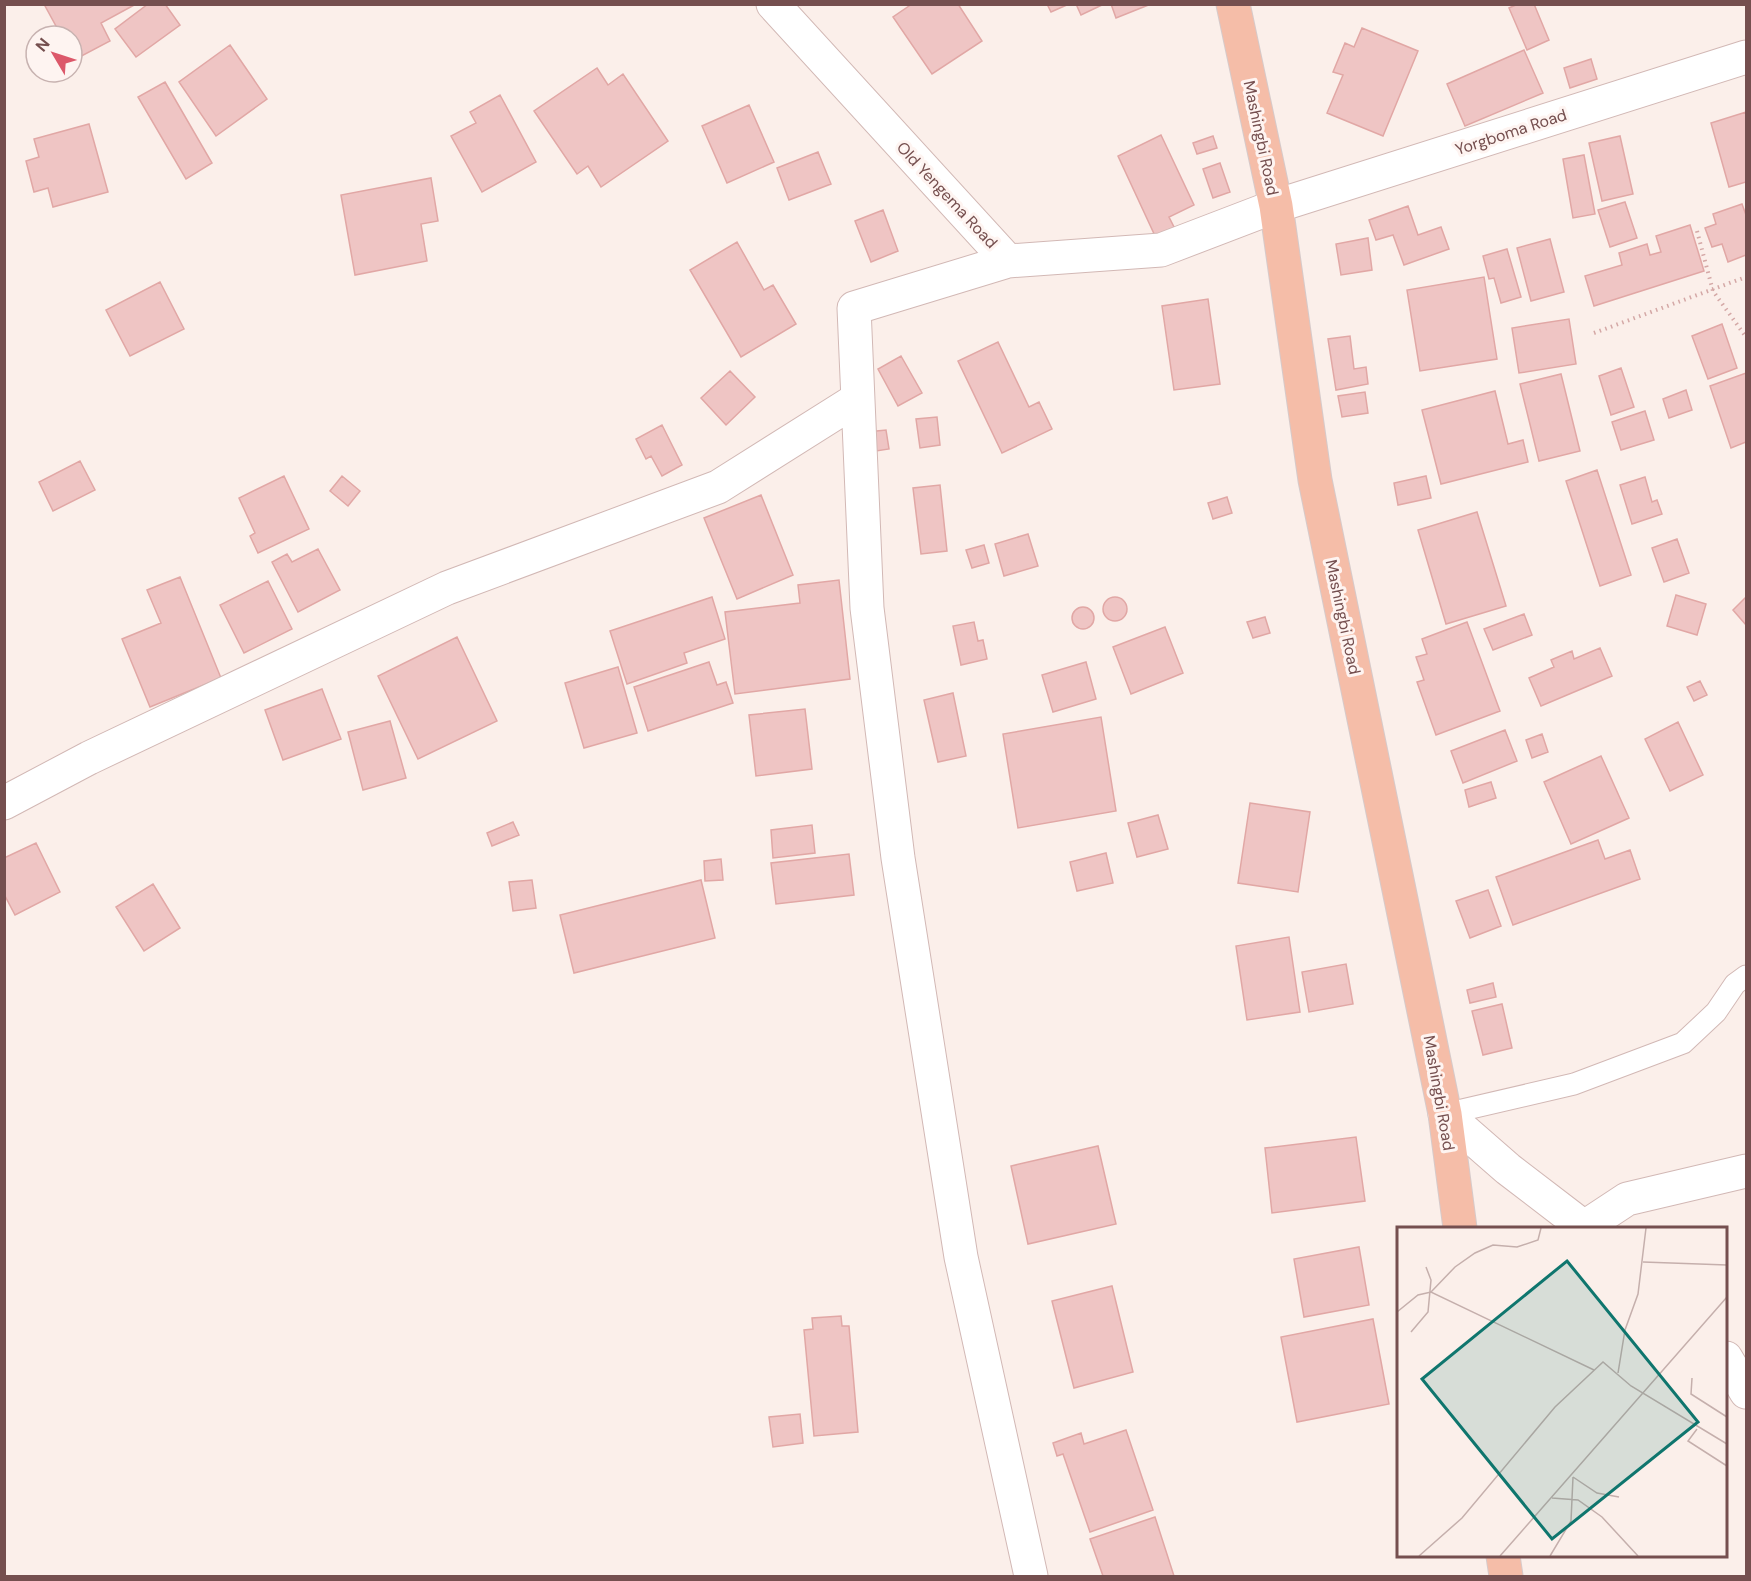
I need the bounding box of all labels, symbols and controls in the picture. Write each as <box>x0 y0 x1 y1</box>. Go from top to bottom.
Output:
north arrow <box>24 24 84 84</box>
text: N <box>31 34 55 56</box>
street label: Mashingbi Road <box>1239 79 1283 197</box>
street label: Yorgboma Road <box>1453 104 1569 160</box>
street label: Old Yengema Road <box>892 137 1002 253</box>
street label: Mashingbi Road <box>1321 558 1365 676</box>
street label: Mashingbi Road <box>1419 1034 1459 1152</box>
inset map <box>1397 1227 1727 1557</box>

